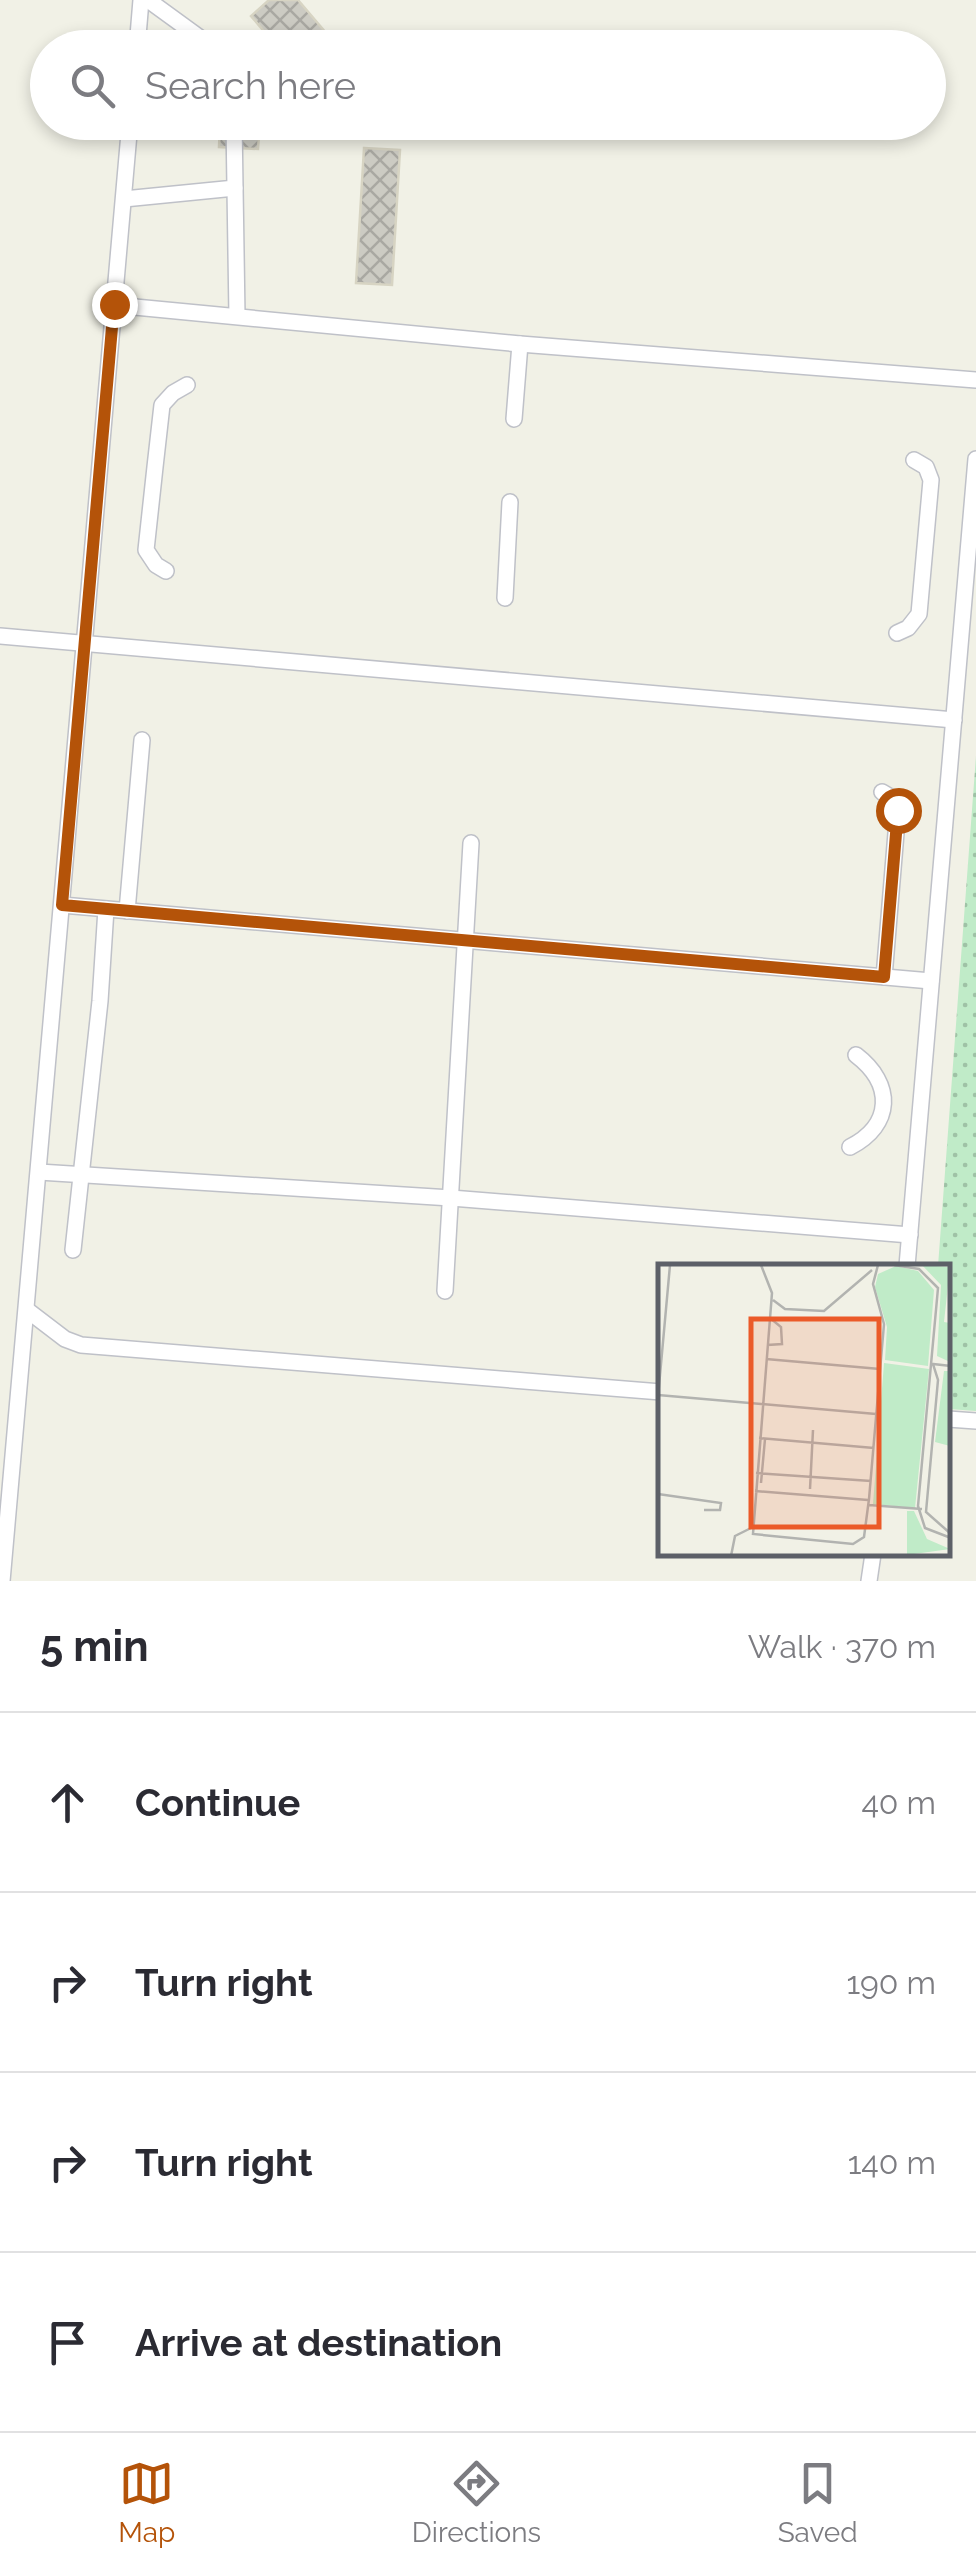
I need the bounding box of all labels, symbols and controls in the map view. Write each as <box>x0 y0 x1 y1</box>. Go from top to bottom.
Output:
search box <box>30 30 946 140</box>
icon: search <box>65 58 120 113</box>
text: Search here <box>145 63 356 108</box>
route end <box>92 282 138 328</box>
route start <box>876 788 922 834</box>
inset map <box>658 1264 951 1556</box>
text: 5 min <box>40 1622 149 1671</box>
text: Walk · 370 m <box>748 1628 936 1665</box>
icon: ahead <box>40 1775 95 1830</box>
text: Continue <box>135 1780 300 1825</box>
text: 40 m <box>861 1784 936 1821</box>
icon: right <box>40 1955 95 2010</box>
text: Turn right <box>135 1960 312 2005</box>
text: 190 m <box>846 1964 936 2001</box>
icon: right <box>40 2135 95 2190</box>
text: Turn right <box>135 2140 312 2185</box>
text: 140 m <box>848 2144 936 2181</box>
icon: arrive <box>40 2315 95 2370</box>
text: Arrive at destination <box>135 2320 502 2365</box>
tab: Map <box>118 2456 175 2549</box>
tab: Directions <box>412 2456 541 2549</box>
tab: Saved <box>778 2456 858 2549</box>

